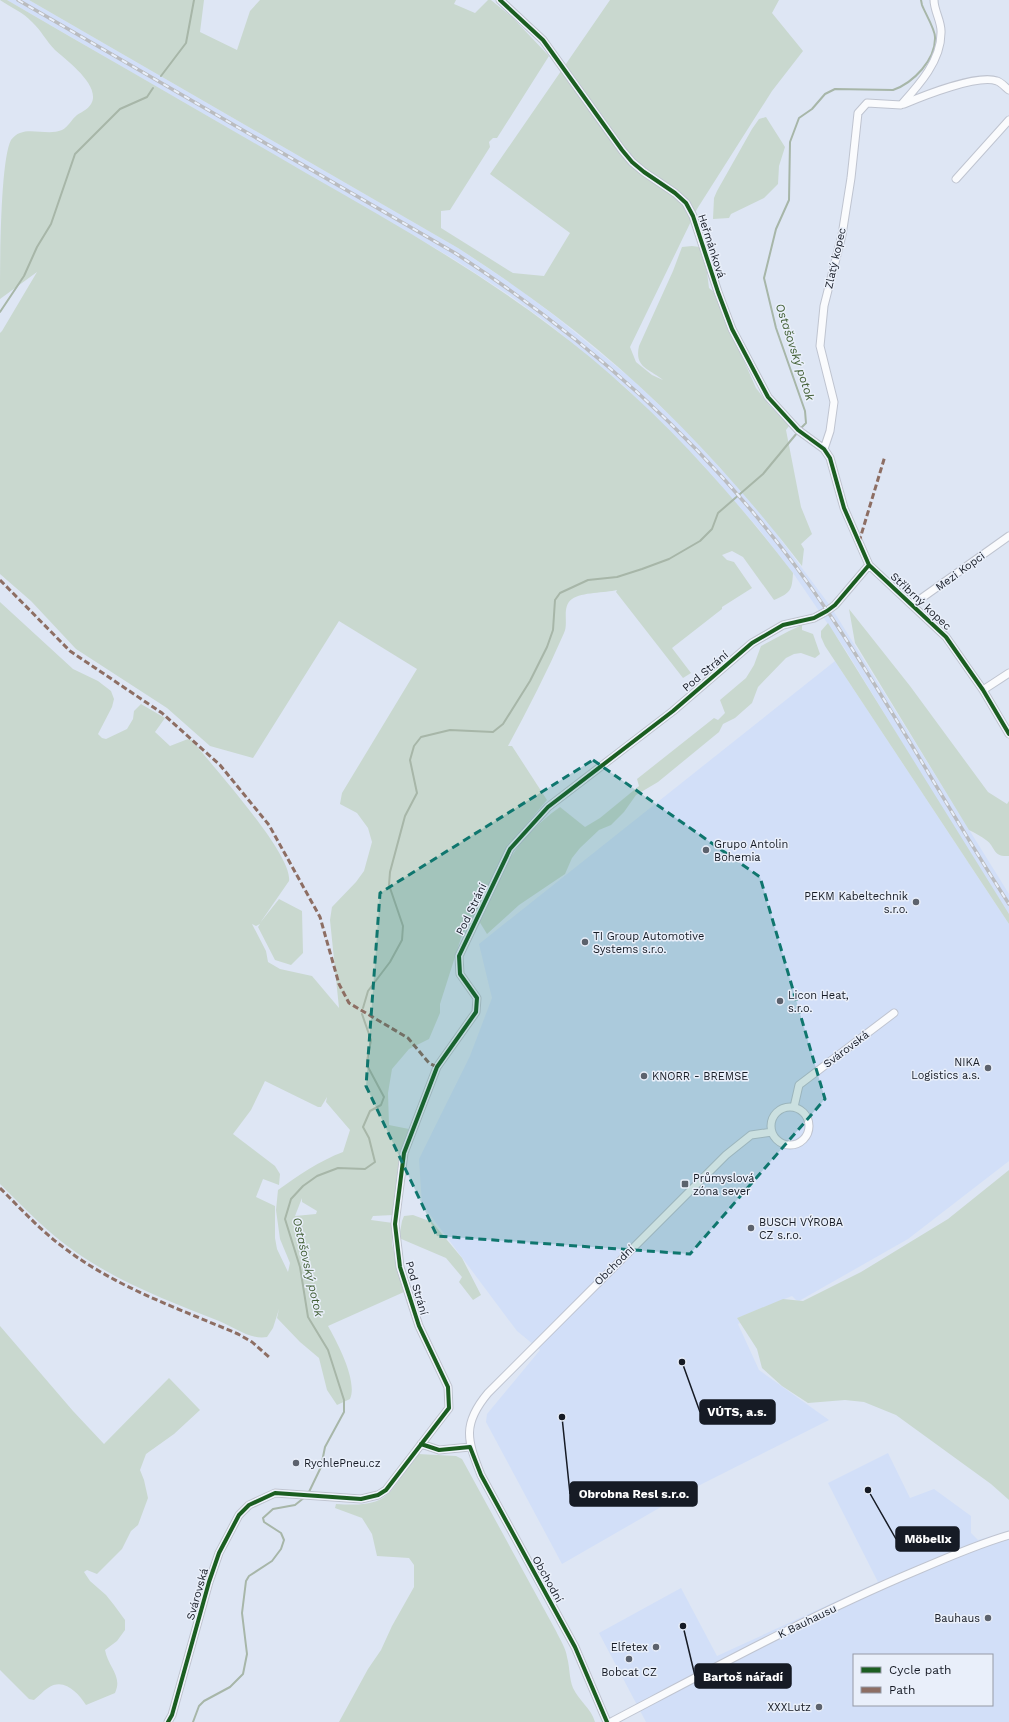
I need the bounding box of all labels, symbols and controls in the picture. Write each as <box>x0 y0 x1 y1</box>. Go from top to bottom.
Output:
street label: Heřmánková <box>695 212 728 280</box>
street label: Zlatý kopec <box>822 226 849 290</box>
water label: Ostašovský potok <box>773 302 817 403</box>
street label: Mezi Kopci <box>933 549 987 594</box>
street label: Stříbrný kopec <box>888 570 954 633</box>
street label: Pod Strání <box>680 648 731 694</box>
place label: Grupo Antolin Bohemia <box>714 838 788 864</box>
marker: Grupo Antolin Bohemia <box>701 845 711 855</box>
street label: Pod Strání <box>453 881 490 937</box>
place label: PEKM Kabeltechnik s.r.o. <box>804 890 908 916</box>
marker: PEKM Kabeltechnik s.r.o. <box>911 897 921 907</box>
place label: TI Group Automotive Systems s.r.o. <box>593 930 704 956</box>
marker: TI Group Automotive Systems s.r.o. <box>580 937 590 947</box>
place label: Licon Heat, s.r.o. <box>788 989 849 1015</box>
marker: Licon Heat, s.r.o. <box>775 996 785 1006</box>
street label: Svárovská <box>821 1028 872 1071</box>
place label: NIKA Logistics a.s. <box>911 1056 980 1082</box>
marker: NIKA Logistics a.s. <box>983 1063 993 1073</box>
place label: KNORR - BREMSE <box>652 1070 748 1083</box>
marker: KNORR - BREMSE <box>639 1071 649 1081</box>
place label: Průmyslová zóna sever <box>693 1172 754 1198</box>
marker: Průmyslová zóna sever <box>680 1179 690 1189</box>
place label: BUSCH VÝROBA CZ s.r.o. <box>759 1215 843 1242</box>
water label: Ostašovský potok <box>290 1216 326 1318</box>
marker: BUSCH VÝROBA CZ s.r.o. <box>746 1223 756 1233</box>
street label: Obchodní <box>592 1243 637 1288</box>
street label: Pod Strání <box>403 1260 430 1317</box>
callout: VÚTS, a.s. <box>700 1400 775 1424</box>
text: VÚTS, a.s. <box>707 1405 767 1419</box>
place label: RychlePneu.cz <box>304 1457 381 1470</box>
marker: RychlePneu.cz <box>291 1458 301 1468</box>
callout: Obrobna Resl s.r.o. <box>570 1482 697 1506</box>
text: Obrobna Resl s.r.o. <box>579 1487 689 1501</box>
callout: Möbelix <box>896 1527 959 1551</box>
text: Möbelix <box>904 1532 952 1546</box>
street label: Obchodní <box>529 1554 566 1605</box>
street label: Svárovská <box>184 1567 211 1622</box>
street label: K Bauhausu <box>776 1602 839 1641</box>
place label: Bauhaus <box>934 1612 980 1625</box>
marker: Bauhaus <box>983 1613 993 1623</box>
place label: Elfetex <box>611 1641 648 1654</box>
marker: Elfetex <box>651 1642 661 1652</box>
marker: Bobcat CZ <box>624 1654 634 1664</box>
legend <box>853 1654 993 1706</box>
text: Cycle path <box>889 1663 951 1677</box>
callout: Bartoš nářadí <box>695 1664 791 1688</box>
place label: Bobcat CZ <box>601 1666 657 1679</box>
text: Bartoš nářadí <box>703 1670 783 1684</box>
text: Path <box>889 1683 915 1697</box>
place label: XXXLutz <box>767 1701 811 1714</box>
marker: XXXLutz <box>814 1702 824 1712</box>

